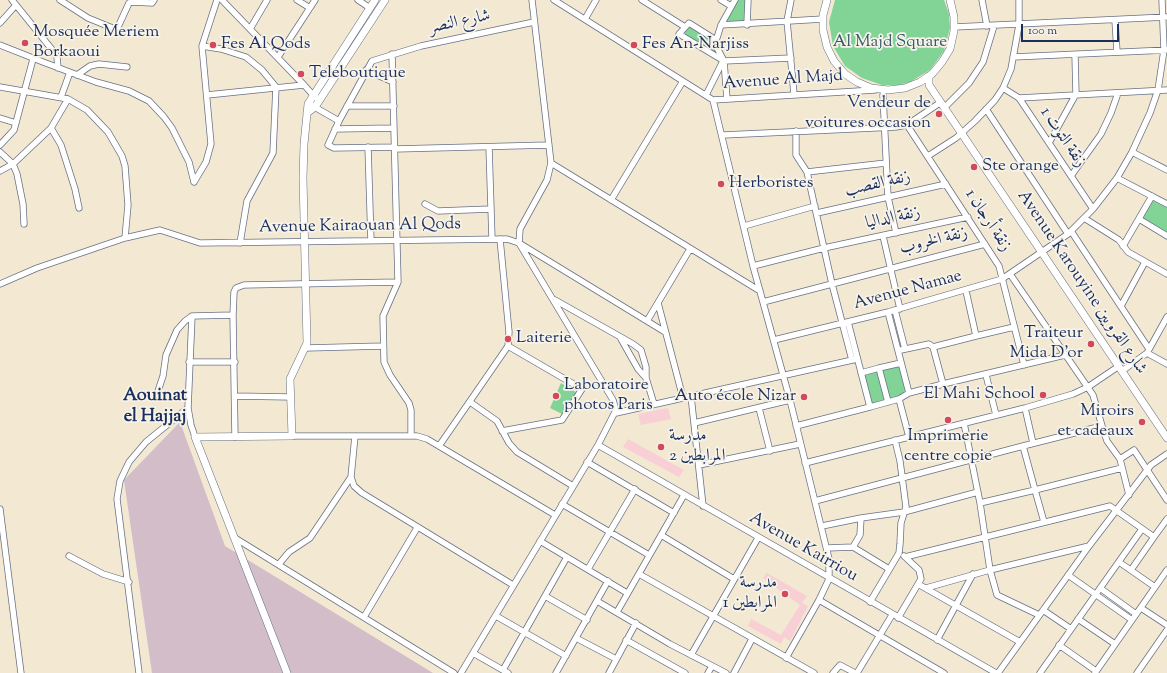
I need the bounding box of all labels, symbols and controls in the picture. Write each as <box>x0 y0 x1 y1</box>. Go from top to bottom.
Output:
street label: شارع النصر <box>428 7 492 39</box>
scale bar <box>1023 16 1121 42</box>
text: 100 m <box>1028 22 1057 40</box>
place label: Mosquée Meriem Borkaoui <box>33 23 159 63</box>
park label: Al Majd Square <box>833 33 947 53</box>
place label: Fes Al Qods <box>221 35 310 55</box>
place label: Fes An-Narjiss <box>642 35 749 55</box>
marker: Mosquée Meriem Borkaoui <box>20 38 30 48</box>
marker: Fes Al Qods <box>208 40 218 50</box>
marker: Fes An-Narjiss <box>629 40 639 50</box>
place label: Teleboutique <box>309 64 406 84</box>
street label: Avenue Al Majd <box>722 67 844 95</box>
marker: Teleboutique <box>296 69 306 79</box>
place label: Vendeur de voitures occasion <box>805 94 931 134</box>
street label: زنقة التوت 1 <box>1034 104 1090 172</box>
marker: Vendeur de voitures occasion <box>934 109 944 119</box>
place label: Ste orange <box>982 157 1059 177</box>
marker: Ste orange <box>969 162 979 172</box>
street label: زنقة القصب <box>843 168 913 202</box>
place label: Herboristes <box>729 174 813 194</box>
marker: Herboristes <box>716 179 726 189</box>
street label: زنقة أرجان 1 <box>959 186 1015 256</box>
street label: Avenue Karouyine شارع القرويين <box>1012 187 1150 379</box>
street label: زنقة الداليا <box>864 203 922 235</box>
street label: Avenue Kairaouan Al Qods <box>259 215 461 239</box>
street label: زنقة الخروب <box>898 224 970 260</box>
street label: Avenue Namae <box>852 267 964 315</box>
place label: Traiteur Mida D'or <box>1009 324 1083 364</box>
place label: Laiterie <box>516 329 572 349</box>
marker: Laiterie <box>503 334 513 344</box>
marker: Traiteur Mida D'or <box>1086 339 1096 349</box>
place label: Laboratoire photos Paris <box>564 376 653 416</box>
place label: El Mahi School <box>924 385 1035 405</box>
district label: Aouinat el Hajjaj <box>123 386 187 428</box>
place label: Auto école Nizar <box>675 387 796 407</box>
marker: El Mahi School <box>1038 390 1048 400</box>
marker: Laboratoire photos Paris <box>551 391 561 401</box>
marker: Auto école Nizar <box>799 392 809 402</box>
place label: Miroirs et cadeaux <box>1057 402 1134 442</box>
marker: Imprimerie centre copie <box>943 415 953 425</box>
marker: Miroirs et cadeaux <box>1137 417 1147 427</box>
place label: مدرسة المرابطين 2 <box>669 427 725 467</box>
place label: Imprimerie centre copie <box>904 427 992 467</box>
marker: مدرسة المرابطين 2 <box>656 442 666 452</box>
street label: Avenue Kairriou <box>745 509 861 587</box>
place label: مدرسة المرابطين 1 <box>723 574 777 614</box>
marker: مدرسة المرابطين 1 <box>780 589 790 599</box>

